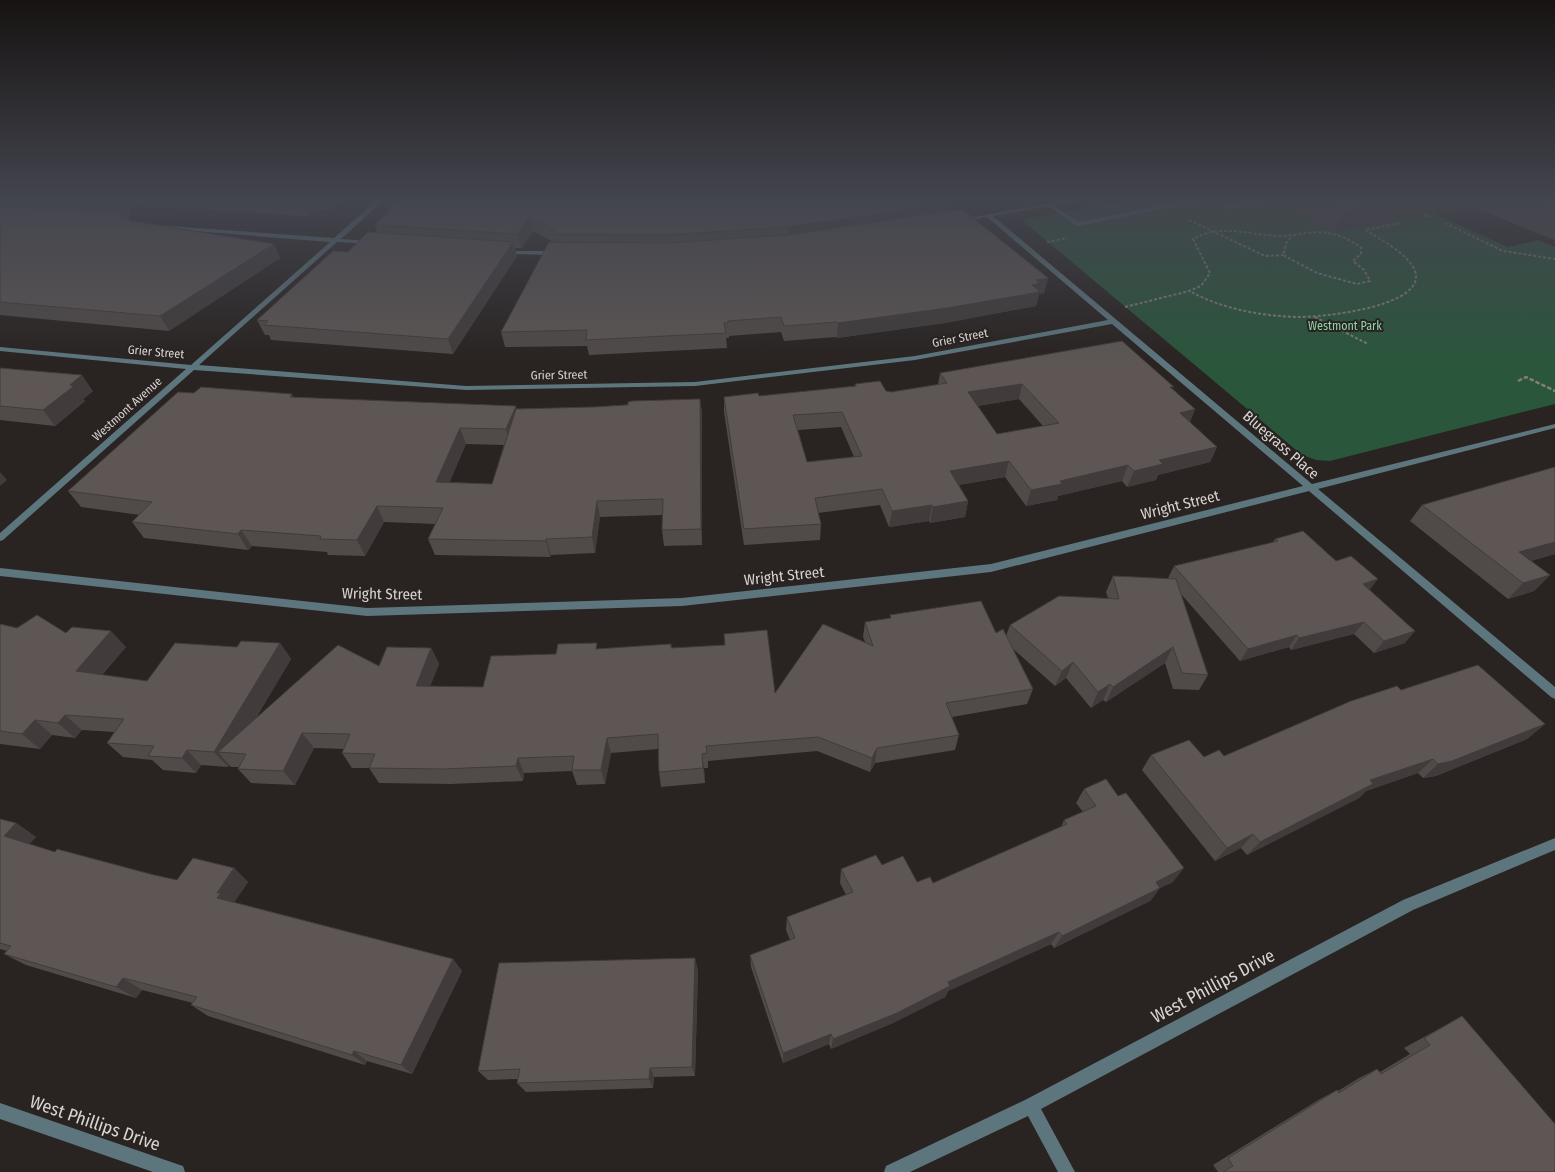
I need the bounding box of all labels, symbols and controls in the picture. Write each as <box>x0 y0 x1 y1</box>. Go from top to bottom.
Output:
park label: Westmont Park <box>1308 319 1382 333</box>
street label: Grier Street <box>931 326 989 350</box>
street label: Grier Street <box>127 343 185 361</box>
street label: Grier Street <box>531 368 587 382</box>
street label: Westmont Avenue <box>89 374 165 444</box>
street label: Bluegrass Place <box>1239 407 1323 483</box>
street label: Wright Street <box>1139 487 1221 523</box>
street label: Wright Street <box>743 563 825 589</box>
street label: Wright Street <box>342 584 422 604</box>
street label: West Phillips Drive <box>1147 944 1279 1028</box>
street label: West Phillips Drive <box>27 1090 163 1156</box>

